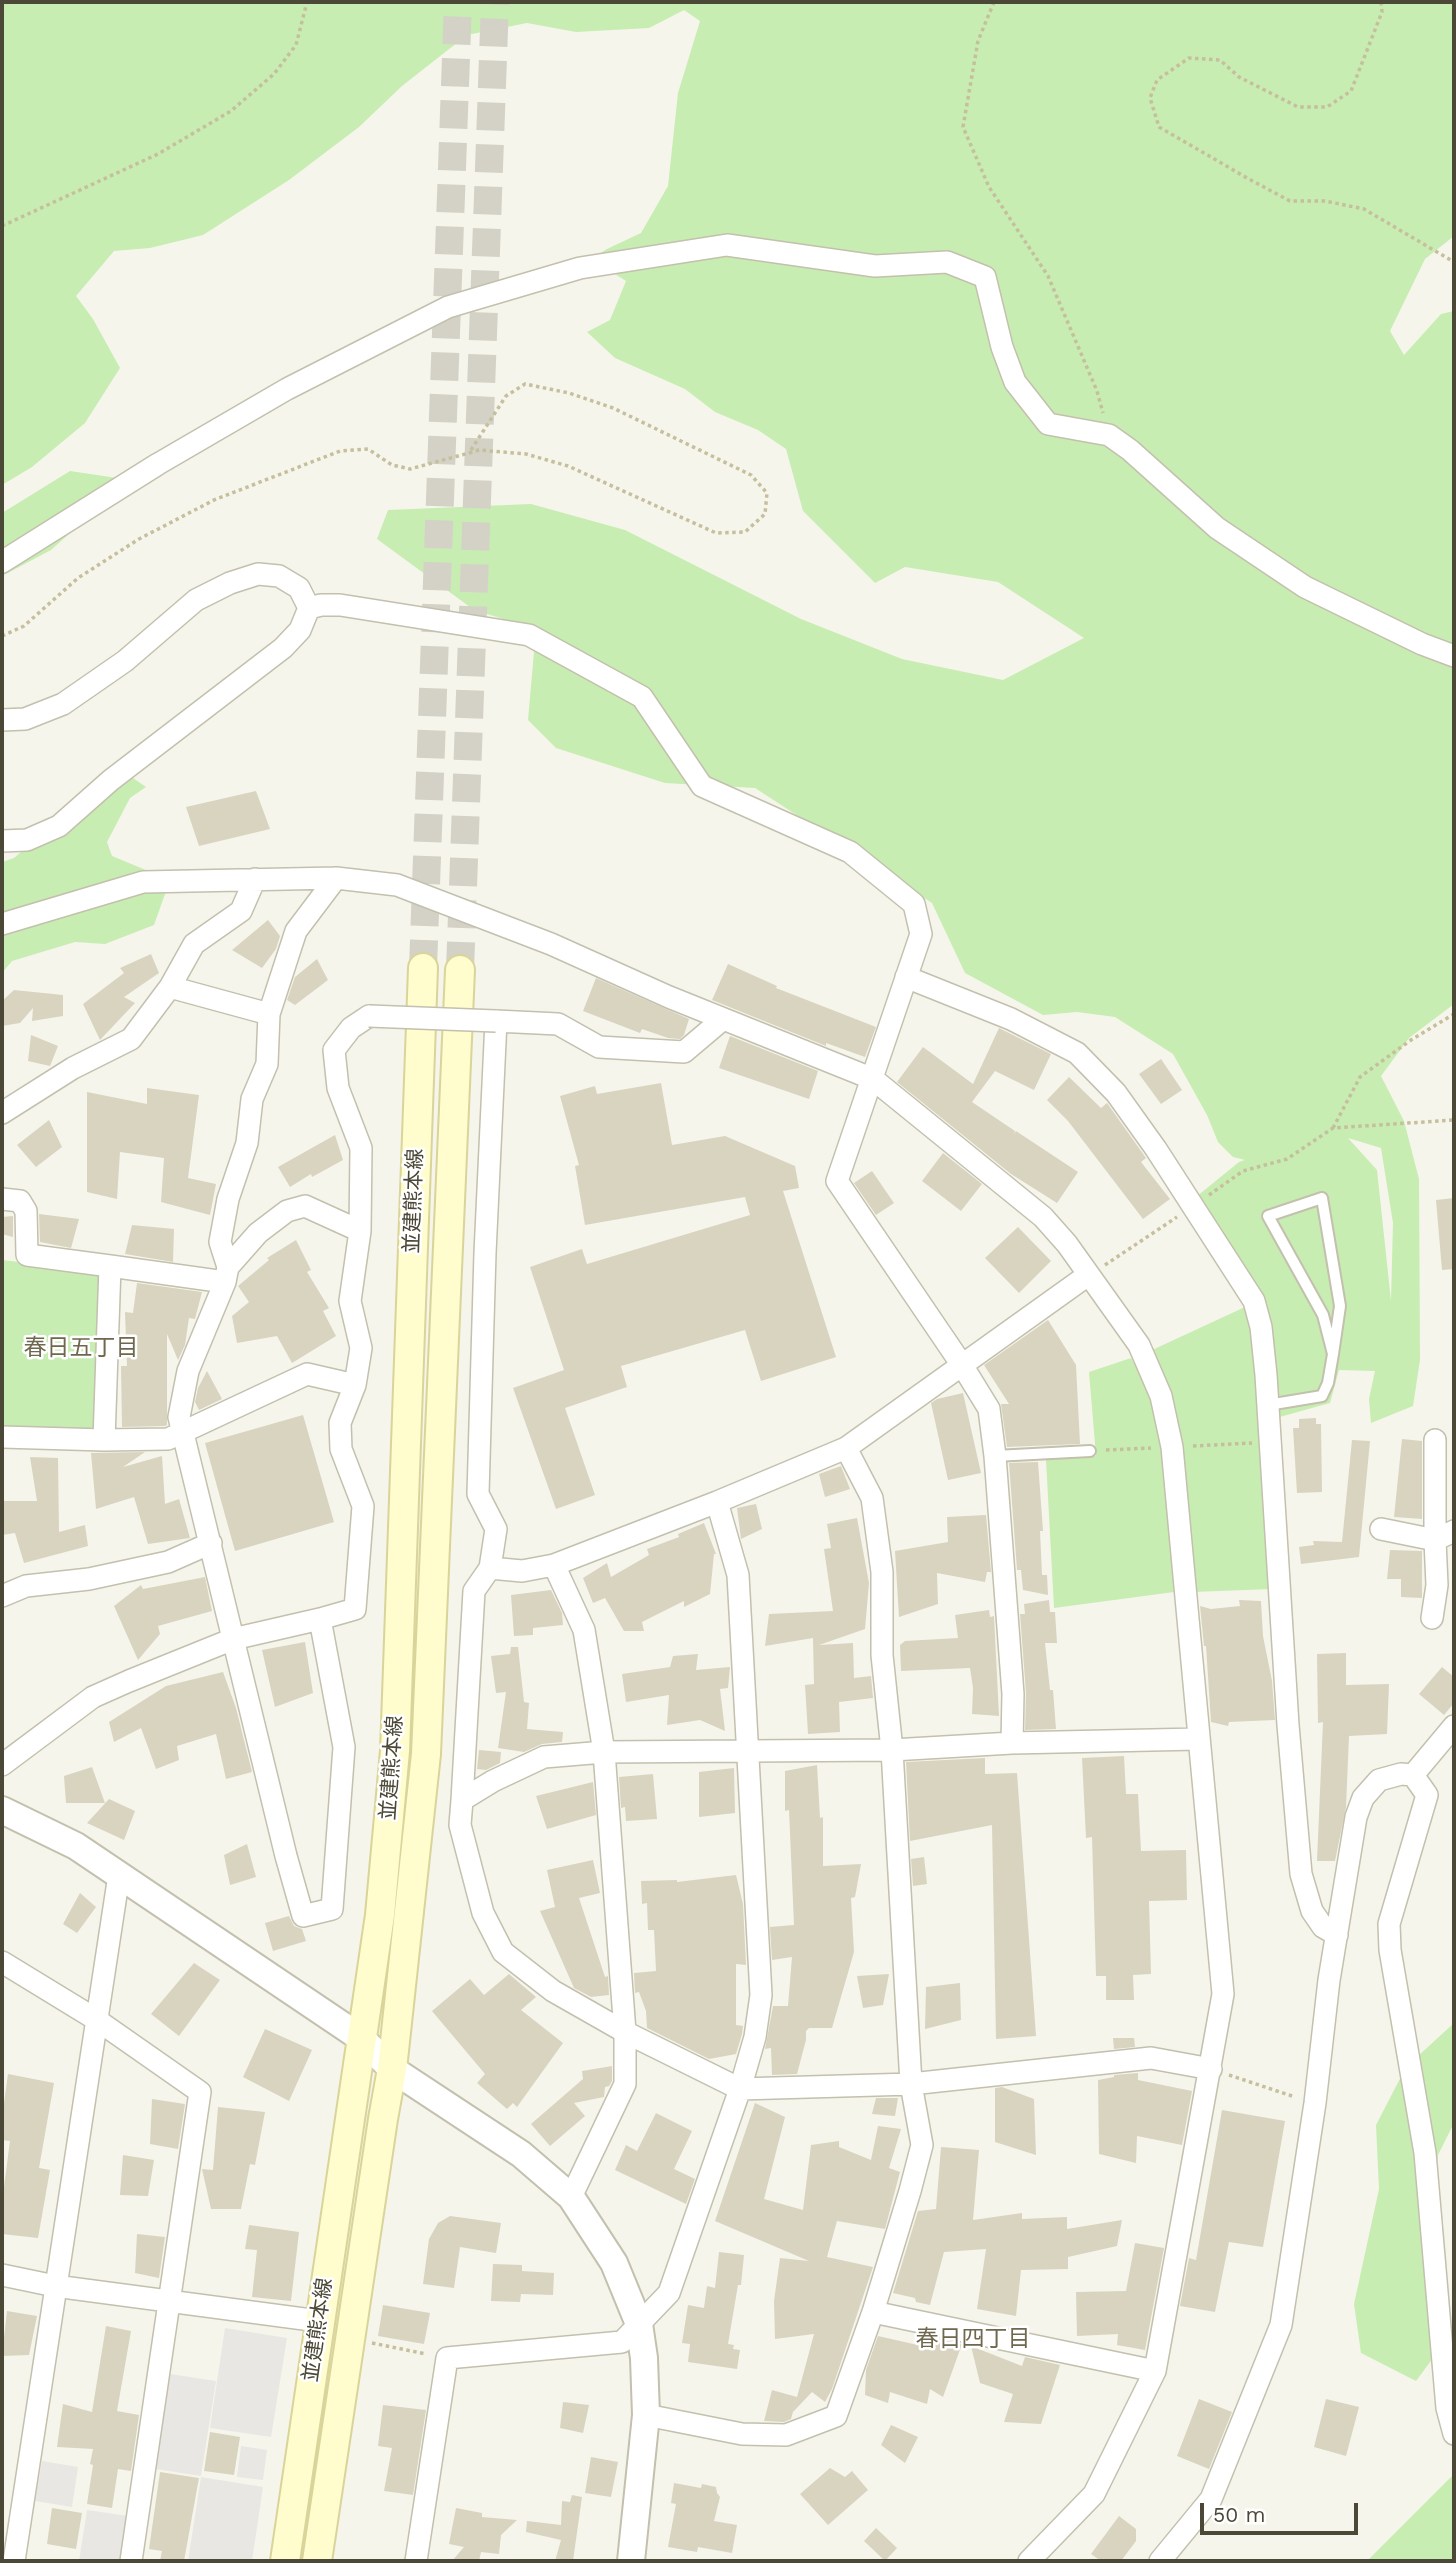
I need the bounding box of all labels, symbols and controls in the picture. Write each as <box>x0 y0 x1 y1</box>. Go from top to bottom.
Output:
street label: 並建熊本線 <box>400 1148 428 1254</box>
district label: 春日五丁目 <box>24 1334 138 1362</box>
street label: 並建熊本線 <box>376 1715 408 1821</box>
street label: 並建熊本線 <box>298 2276 338 2384</box>
district label: 春日四丁目 <box>916 2325 1030 2353</box>
scale bar <box>1204 2490 1362 2534</box>
text: 50 m <box>1213 2502 1265 2527</box>

